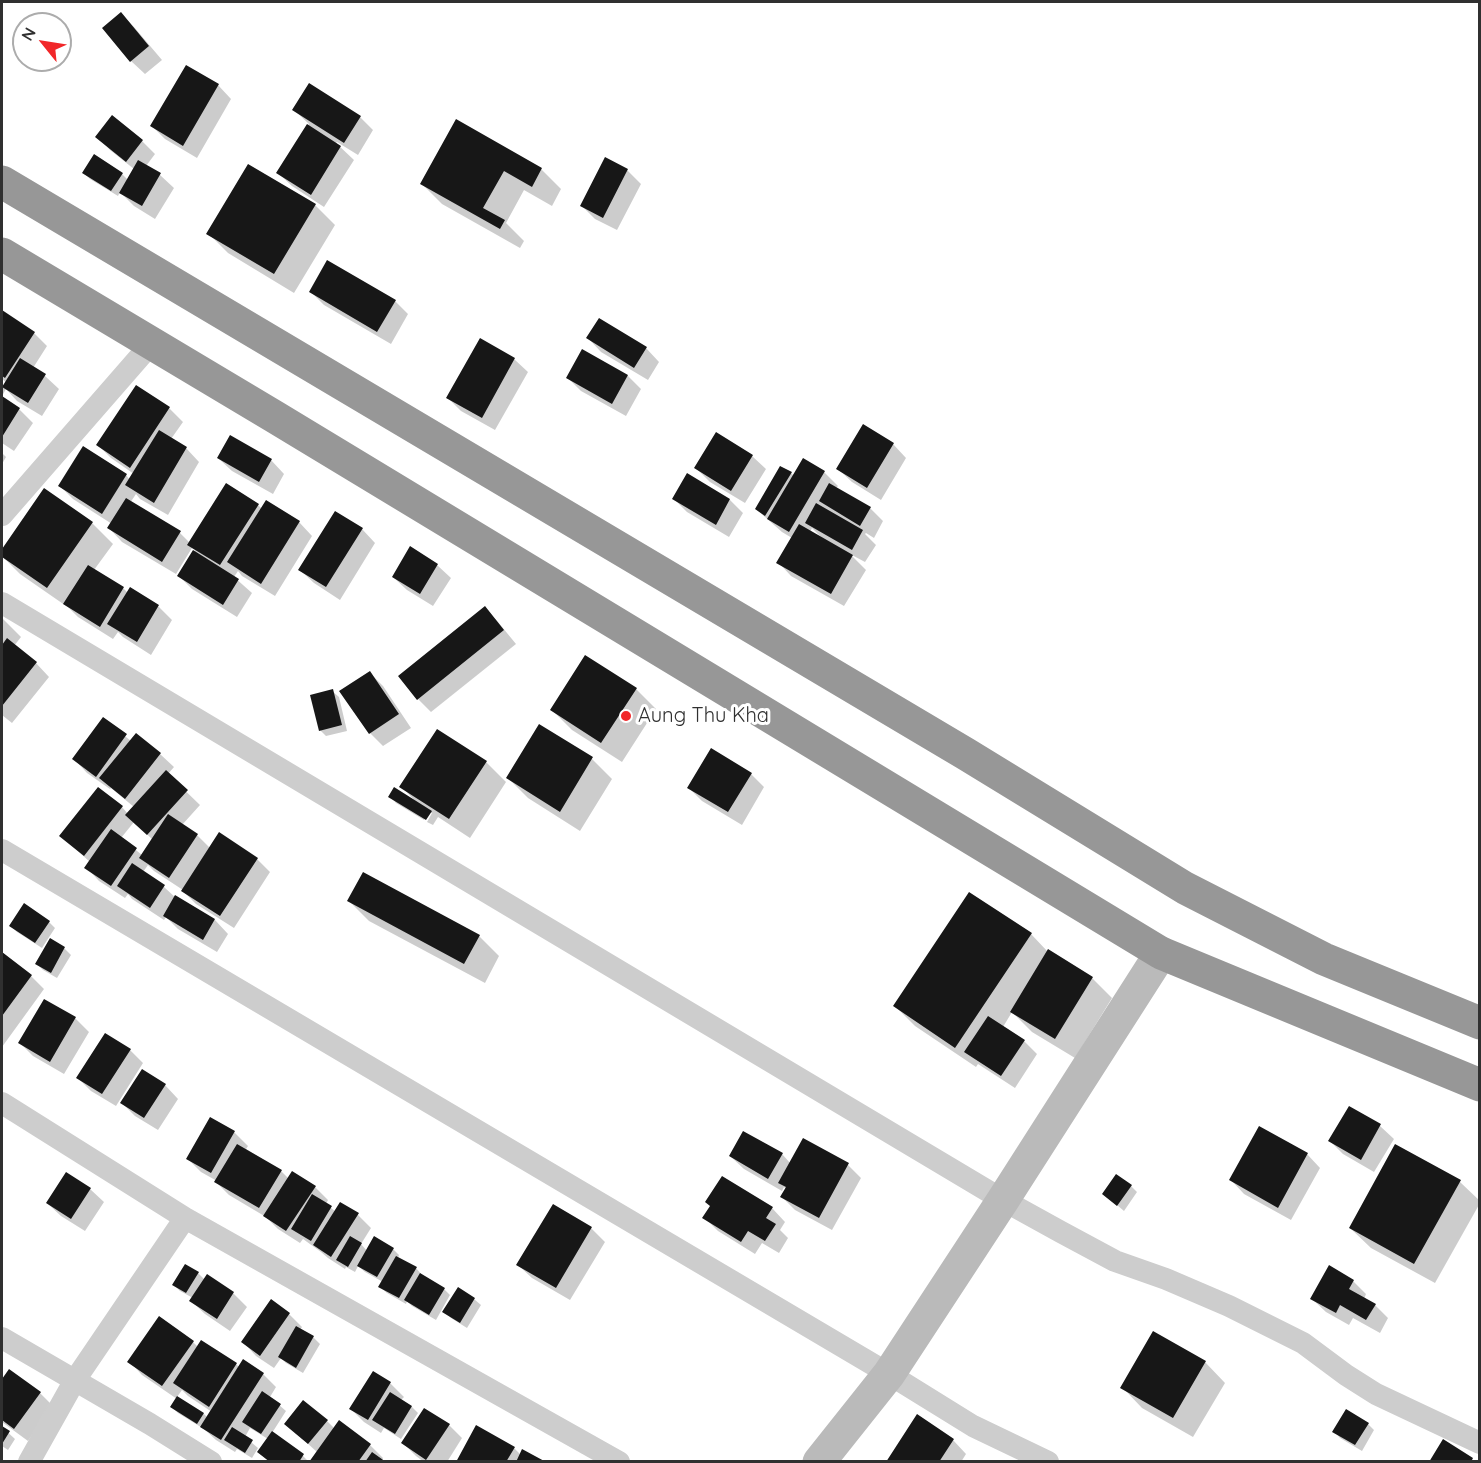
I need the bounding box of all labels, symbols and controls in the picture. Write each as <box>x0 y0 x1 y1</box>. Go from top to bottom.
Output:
north arrow <box>12 12 72 72</box>
text: N <box>17 24 40 44</box>
place label: Aung Thu Kha <box>638 704 769 728</box>
marker: Aung Thu Kha <box>619 709 633 723</box>

